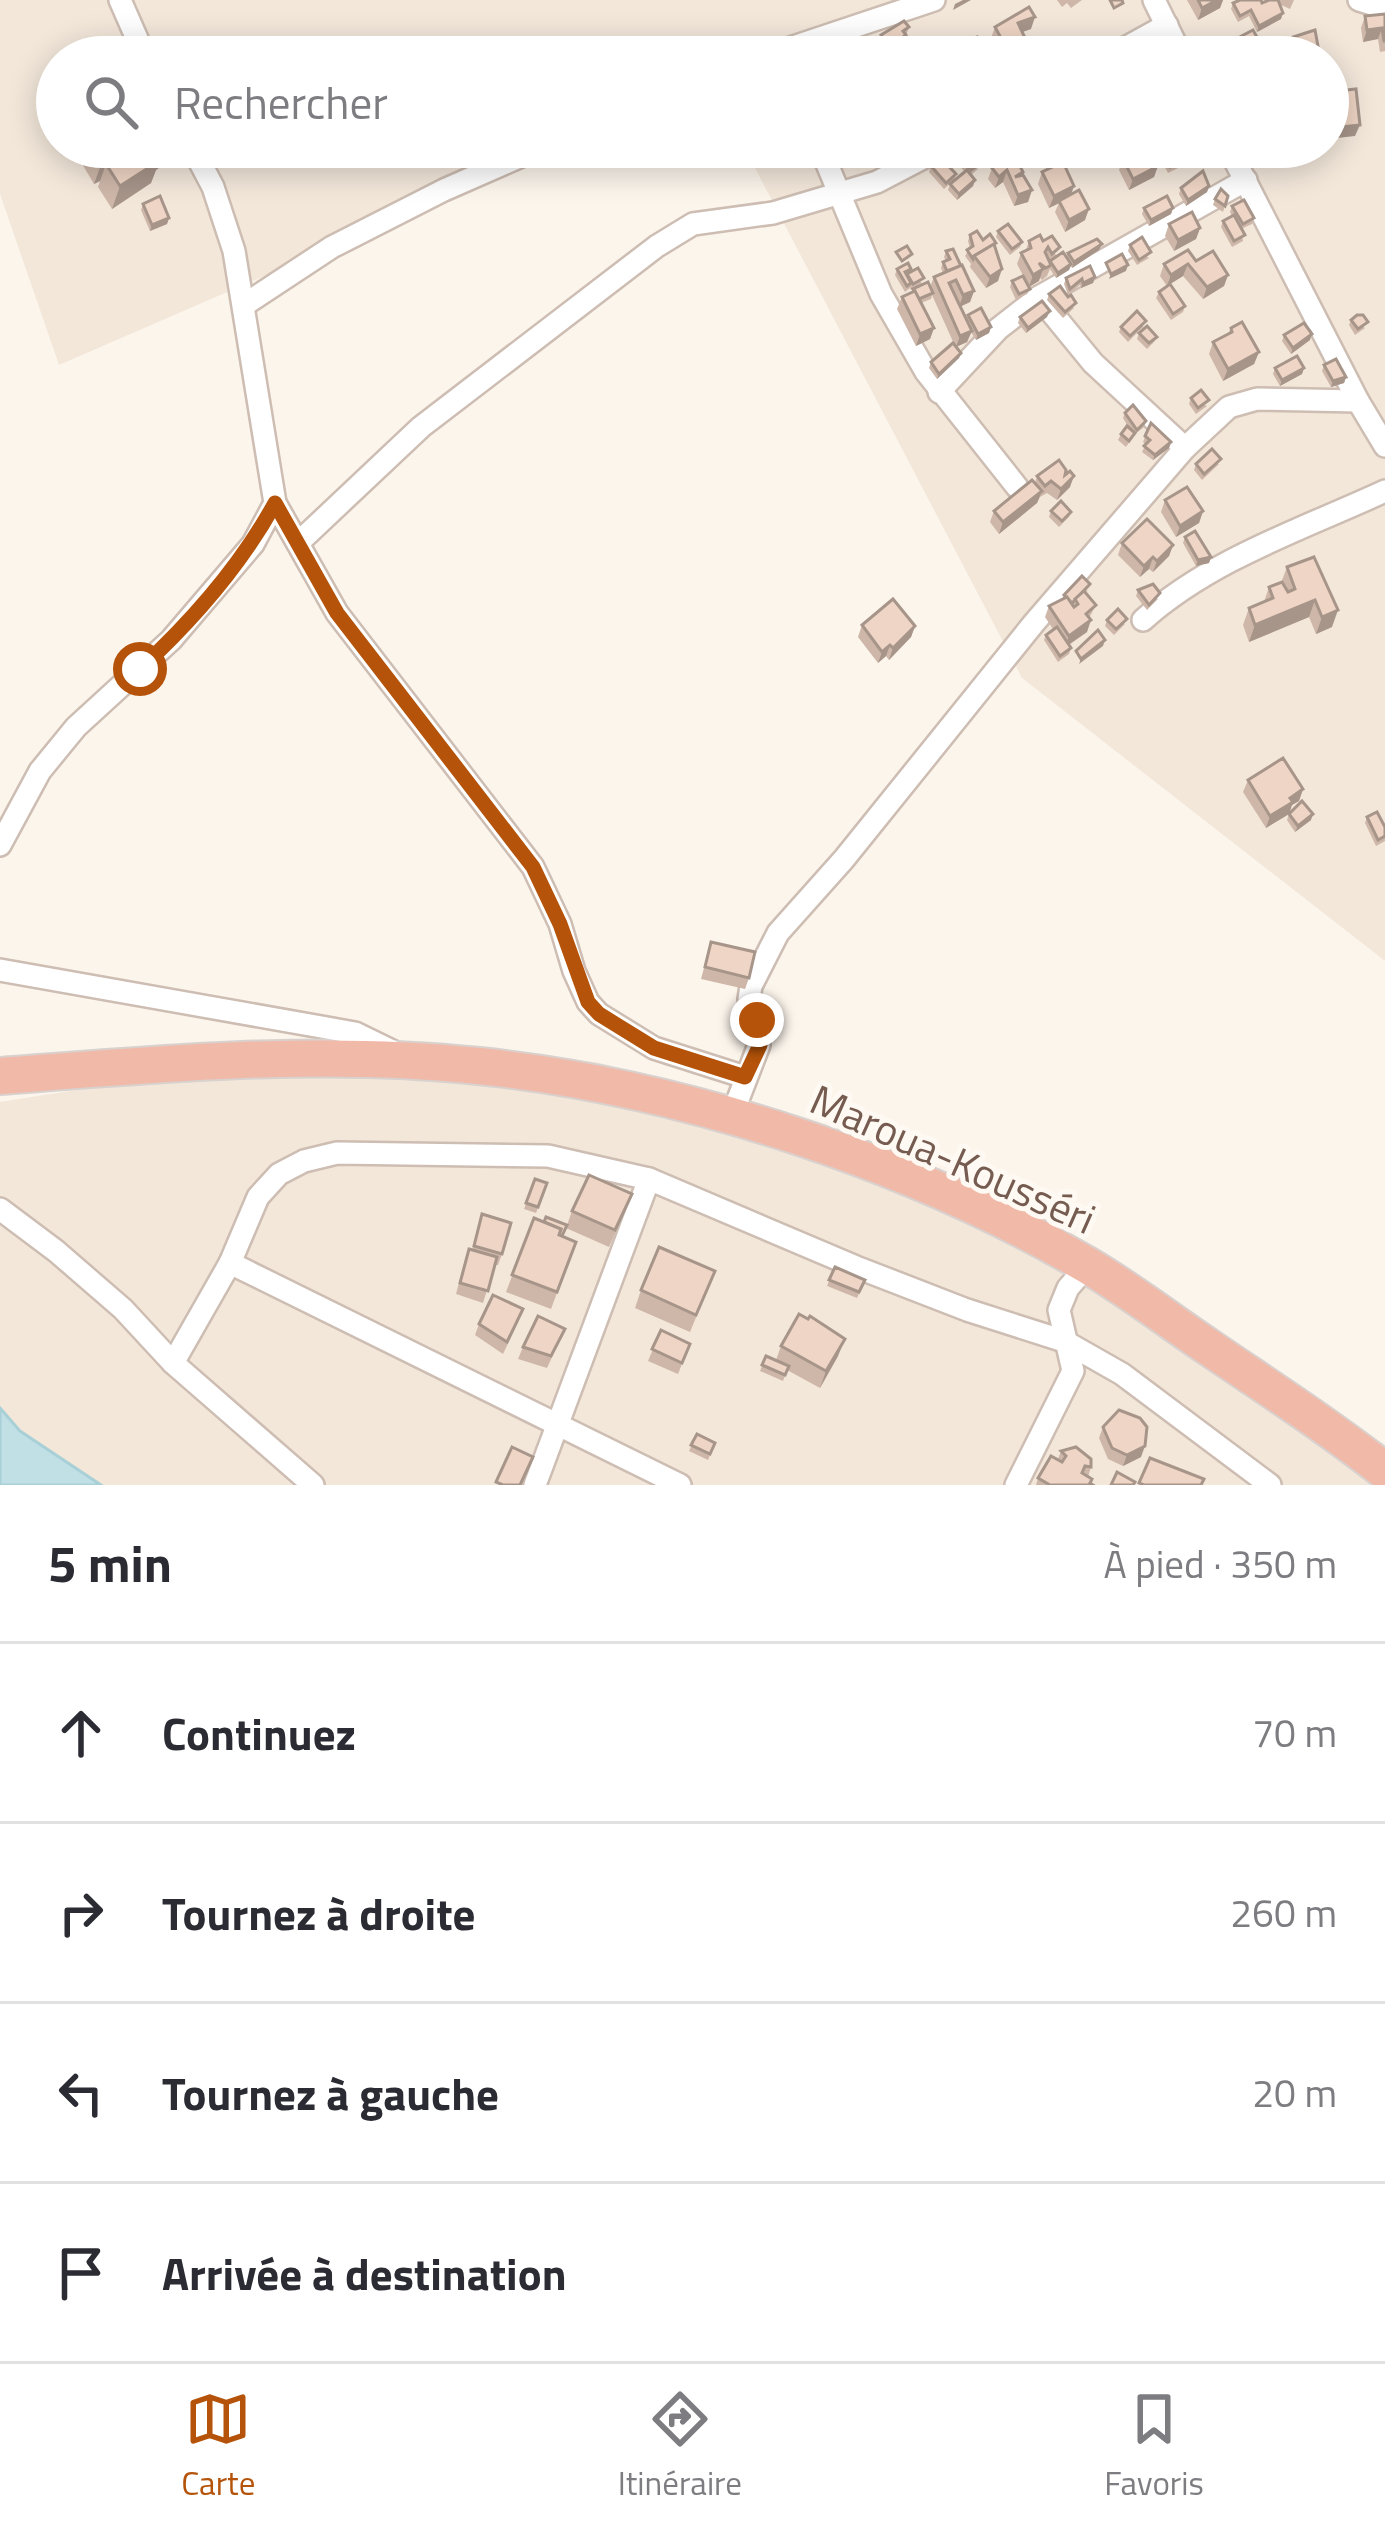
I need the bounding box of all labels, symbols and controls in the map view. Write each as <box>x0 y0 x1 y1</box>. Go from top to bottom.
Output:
search box <box>36 36 1349 168</box>
text: Rechercher <box>174 68 388 136</box>
icon: search <box>78 69 144 135</box>
route start <box>113 642 167 696</box>
route end <box>730 993 784 1047</box>
street label: Maroua-Kousséri <box>801 1067 1106 1250</box>
text: 5 min <box>48 1524 172 1602</box>
text: À pied · 350 m <box>1103 1534 1337 1593</box>
text: Continuez <box>162 1699 356 1767</box>
icon: ahead <box>48 1700 114 1766</box>
text: 70 m <box>1252 1703 1337 1762</box>
text: Tournez à droite <box>162 1879 476 1947</box>
icon: right <box>48 1880 114 1946</box>
text: 260 m <box>1230 1883 1337 1942</box>
text: Tournez à gauche <box>162 2059 499 2127</box>
icon: left <box>48 2060 114 2126</box>
text: 20 m <box>1252 2063 1337 2122</box>
text: Arrivée à destination <box>162 2239 567 2307</box>
icon: arrive <box>48 2240 114 2306</box>
tab: Carte <box>181 2386 255 2508</box>
tab: Itinéraire <box>618 2386 742 2508</box>
tab: Favoris <box>1104 2386 1204 2508</box>

